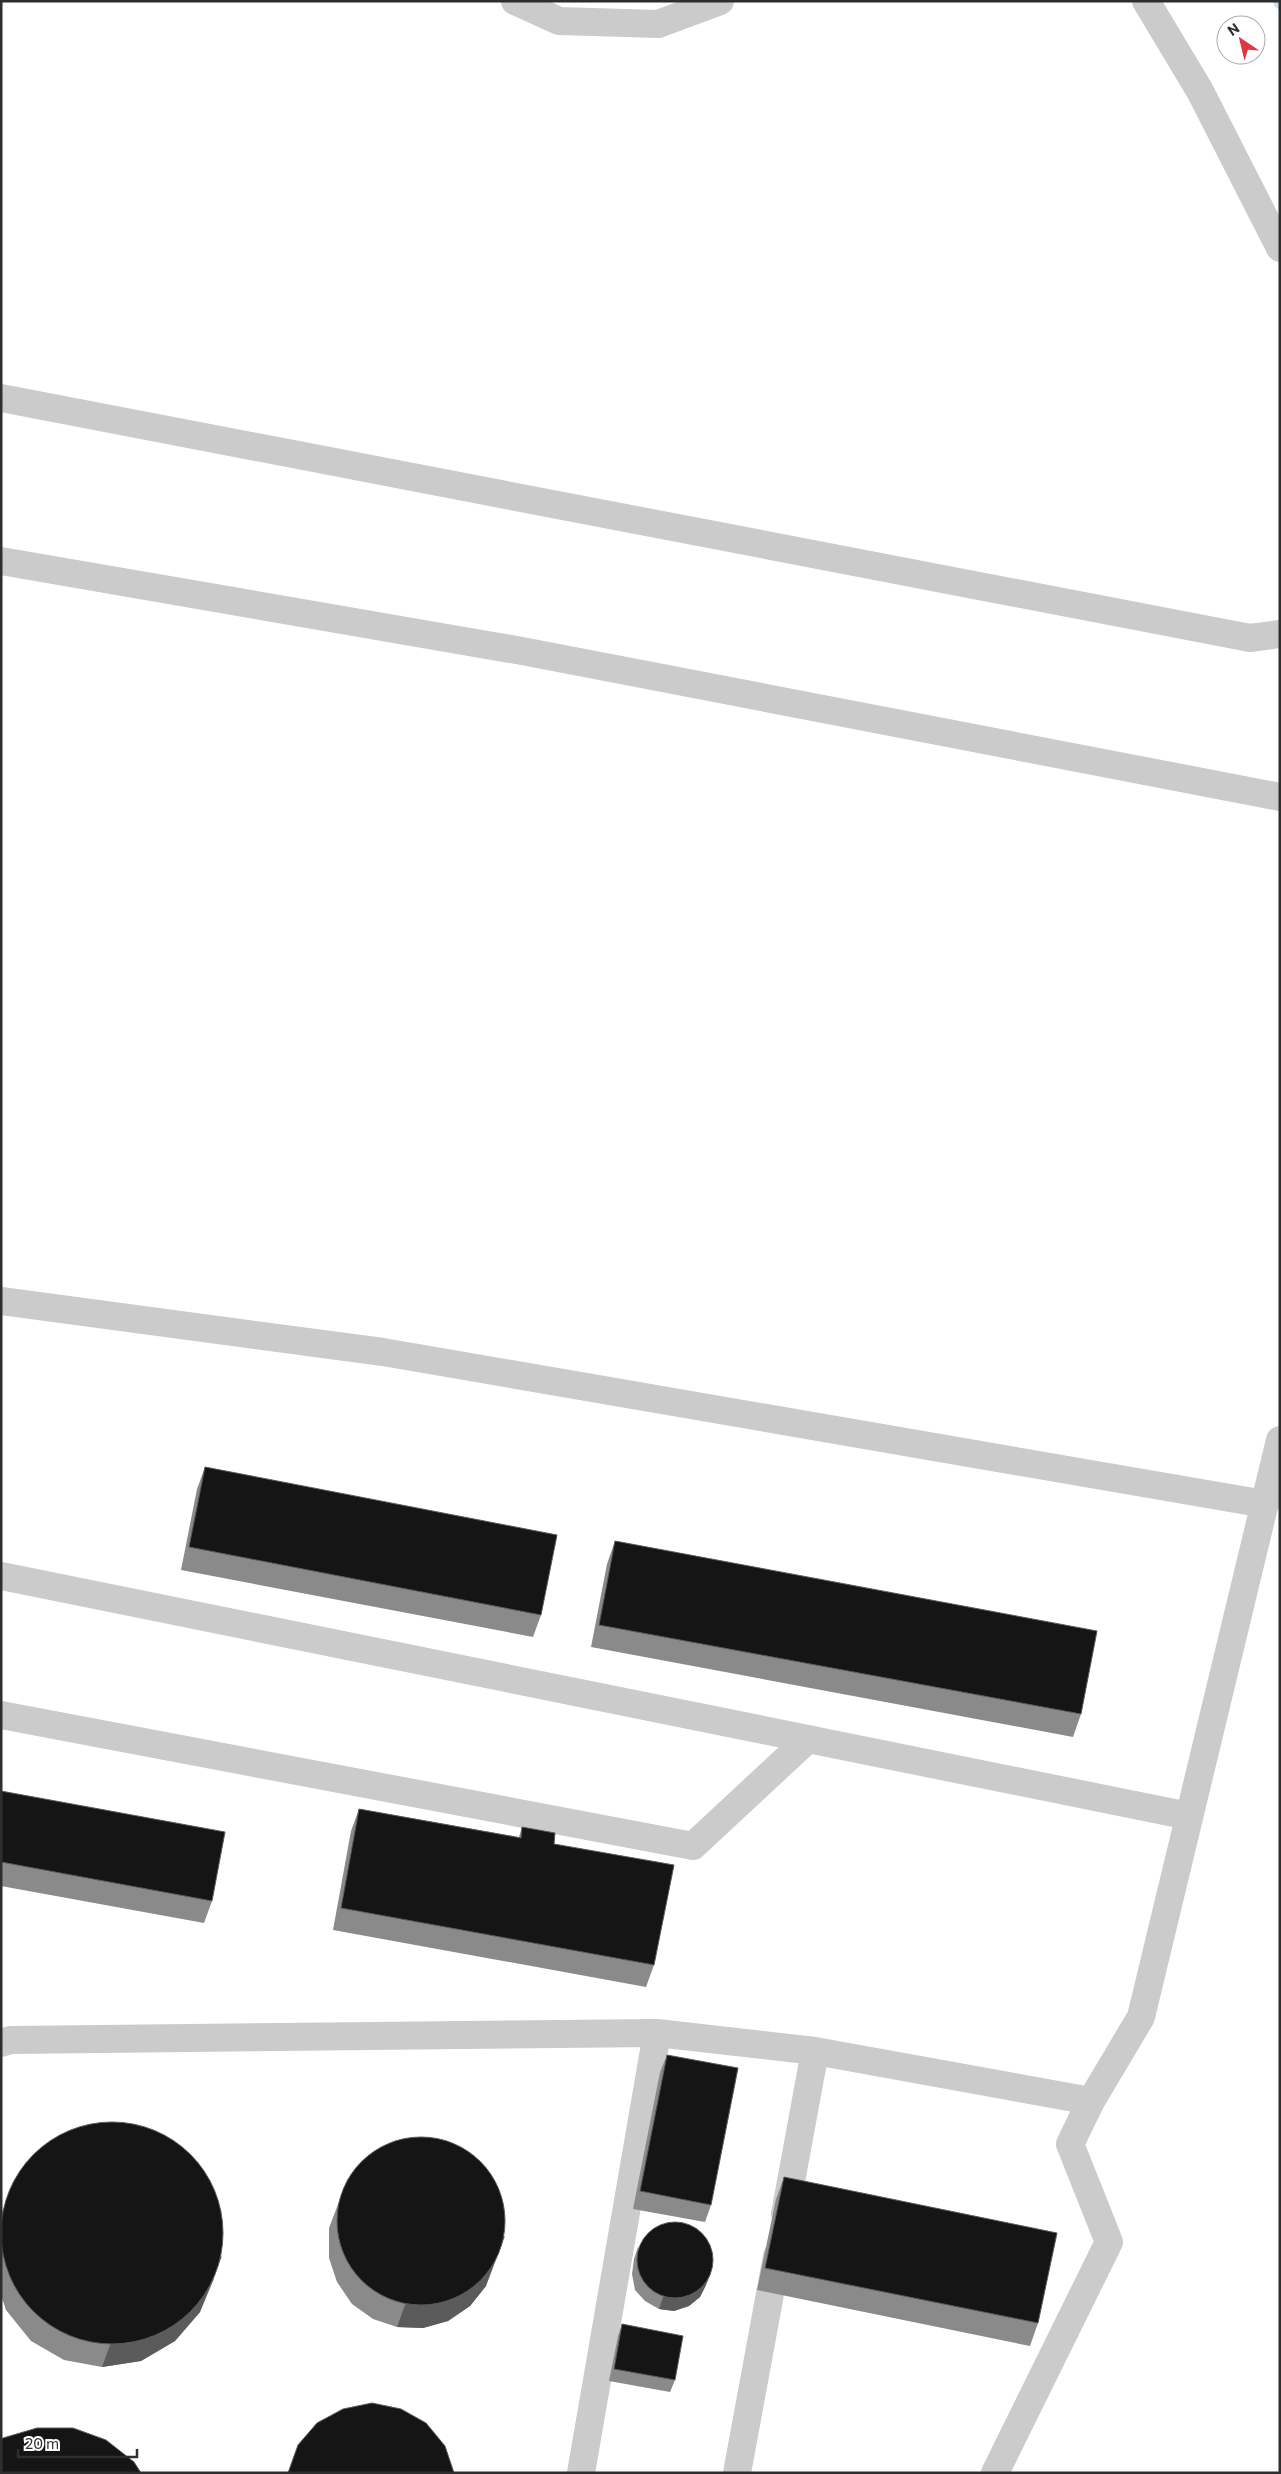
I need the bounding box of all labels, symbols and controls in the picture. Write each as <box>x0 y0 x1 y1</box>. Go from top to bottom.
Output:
north arrow <box>1216 15 1266 65</box>
text: N <box>1224 19 1242 39</box>
scale bar <box>18 2426 136 2458</box>
text: 20 m <box>25 2434 59 2452</box>

